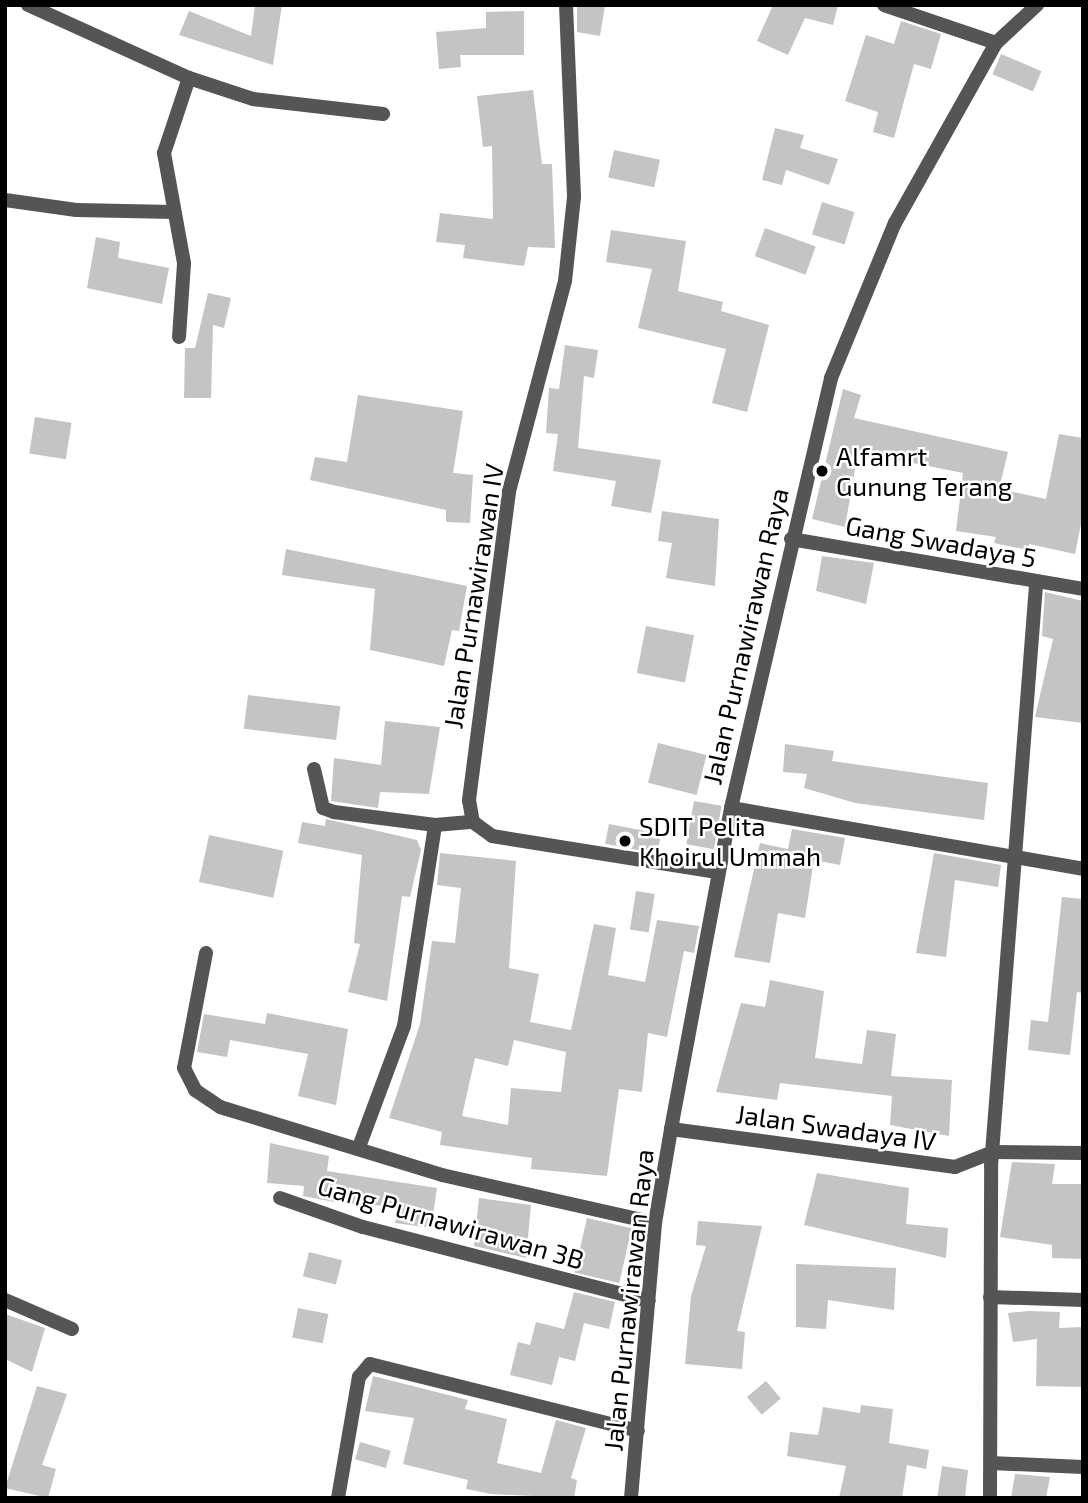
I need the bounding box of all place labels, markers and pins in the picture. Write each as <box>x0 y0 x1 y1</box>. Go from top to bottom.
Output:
place label: Alfamrt Gunung Terang <box>836 440 1013 502</box>
marker: Alfamrt Gunung Terang <box>814 463 830 479</box>
place label: SDIT Pelita Khoirul Ummah <box>639 810 822 872</box>
marker: SDIT Pelita Khoirul Ummah <box>617 833 633 849</box>

